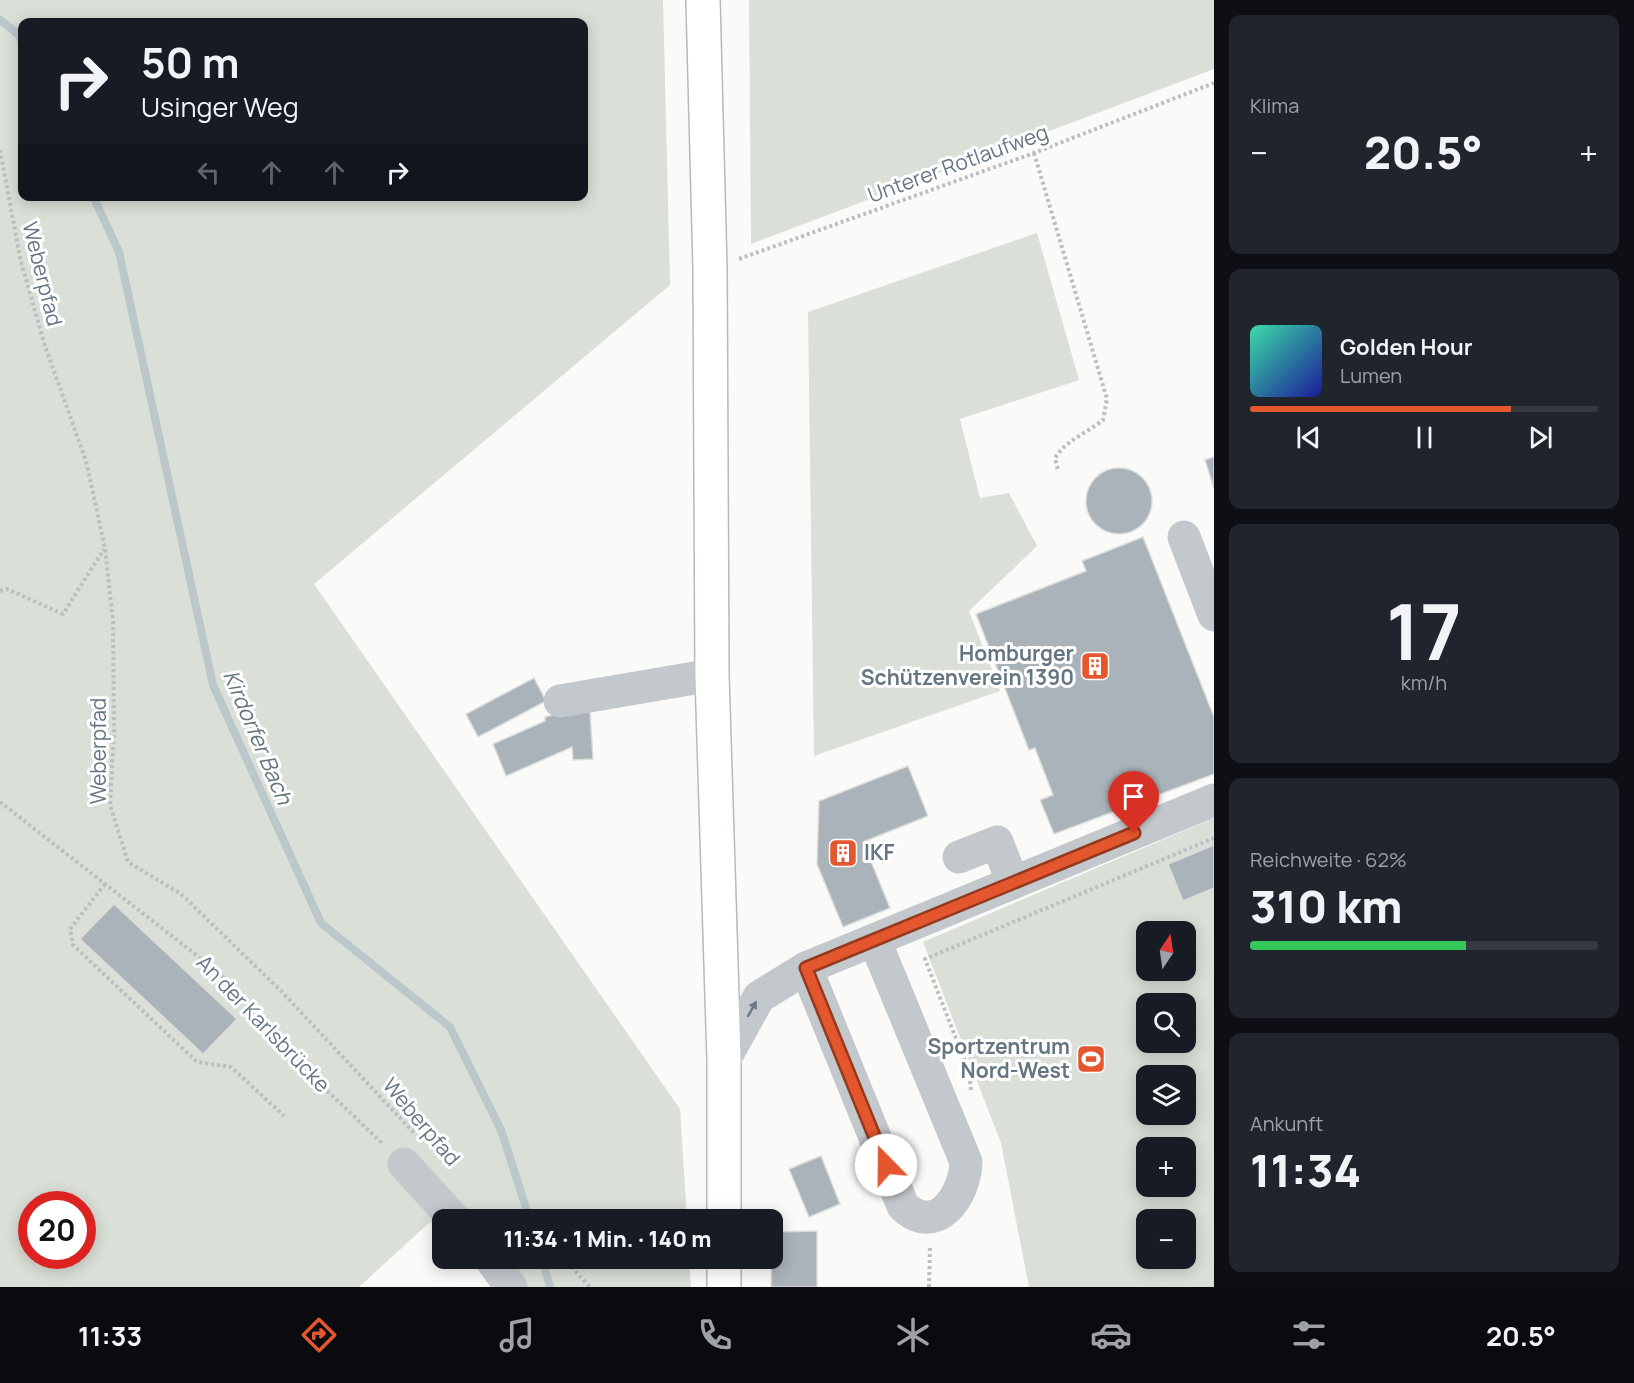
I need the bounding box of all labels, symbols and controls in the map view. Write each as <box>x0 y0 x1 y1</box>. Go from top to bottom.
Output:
text: 50 m <box>141 33 239 91</box>
icon: right <box>42 42 120 120</box>
text: Usinger Weg <box>141 88 299 125</box>
text: Klima <box>1250 92 1299 119</box>
street label: Unterer Rotlaufweg <box>864 117 1052 209</box>
text: 20.5° <box>1364 121 1483 183</box>
text: − <box>1250 130 1268 175</box>
text: + <box>1579 130 1598 175</box>
icon: left <box>192 156 225 189</box>
icon: ahead <box>255 156 288 189</box>
icon: ahead <box>318 156 351 189</box>
icon: right <box>381 156 414 189</box>
street label: Weberpfad <box>16 219 69 329</box>
text: Golden Hour <box>1340 332 1473 362</box>
text: Lumen <box>1340 362 1402 389</box>
icon: previous <box>1292 421 1325 454</box>
icon: pause <box>1408 421 1441 454</box>
icon: next <box>1524 421 1557 454</box>
text: 17 <box>1386 577 1462 683</box>
place label: Homburger Schützenverein 1390 <box>861 639 1074 691</box>
building icon: Homburger Schützenverein 1390 <box>1079 650 1111 682</box>
water label: Kirdorfer Bach <box>216 665 300 810</box>
text: km/h <box>1401 669 1447 696</box>
street label: Weberpfad <box>84 698 112 804</box>
pin <box>1108 771 1159 833</box>
icon: arrive <box>1117 780 1150 813</box>
building icon: IKF <box>827 837 859 869</box>
place label: IKF <box>864 838 894 866</box>
text: Reichweite · 62% <box>1250 846 1407 873</box>
text: 310 km <box>1250 875 1402 937</box>
north arrow <box>1136 921 1196 981</box>
map controls <box>1136 921 1196 1269</box>
street label: An der Karlsbrücke <box>191 949 337 1098</box>
button: search <box>1136 993 1196 1053</box>
one-way arrow <box>747 1000 757 1017</box>
place label: Sportzentrum Nord-West <box>927 1032 1070 1084</box>
sports icon: Sportzentrum Nord-West <box>1075 1043 1107 1075</box>
button: layers <box>1136 1065 1196 1125</box>
street label: Weberpfad <box>377 1072 467 1171</box>
text: Ankunft <box>1250 1110 1323 1137</box>
position arrow <box>854 1133 918 1197</box>
button: + <box>1136 1137 1196 1197</box>
text: 11:34 <box>1250 1139 1361 1201</box>
speed limit sign: 20 <box>18 1191 96 1269</box>
button: − <box>1136 1209 1196 1269</box>
text: 11:34 · 1 Min. · 140 m <box>503 1224 712 1254</box>
icon: directions <box>298 1314 340 1356</box>
icon: music <box>496 1314 538 1356</box>
icon: phone <box>694 1314 736 1356</box>
icon: climate <box>892 1314 934 1356</box>
icon: car <box>1090 1314 1132 1356</box>
icon: filters <box>1288 1314 1330 1356</box>
text: 11:33 <box>78 1317 142 1354</box>
text: 20.5° <box>1486 1317 1556 1354</box>

